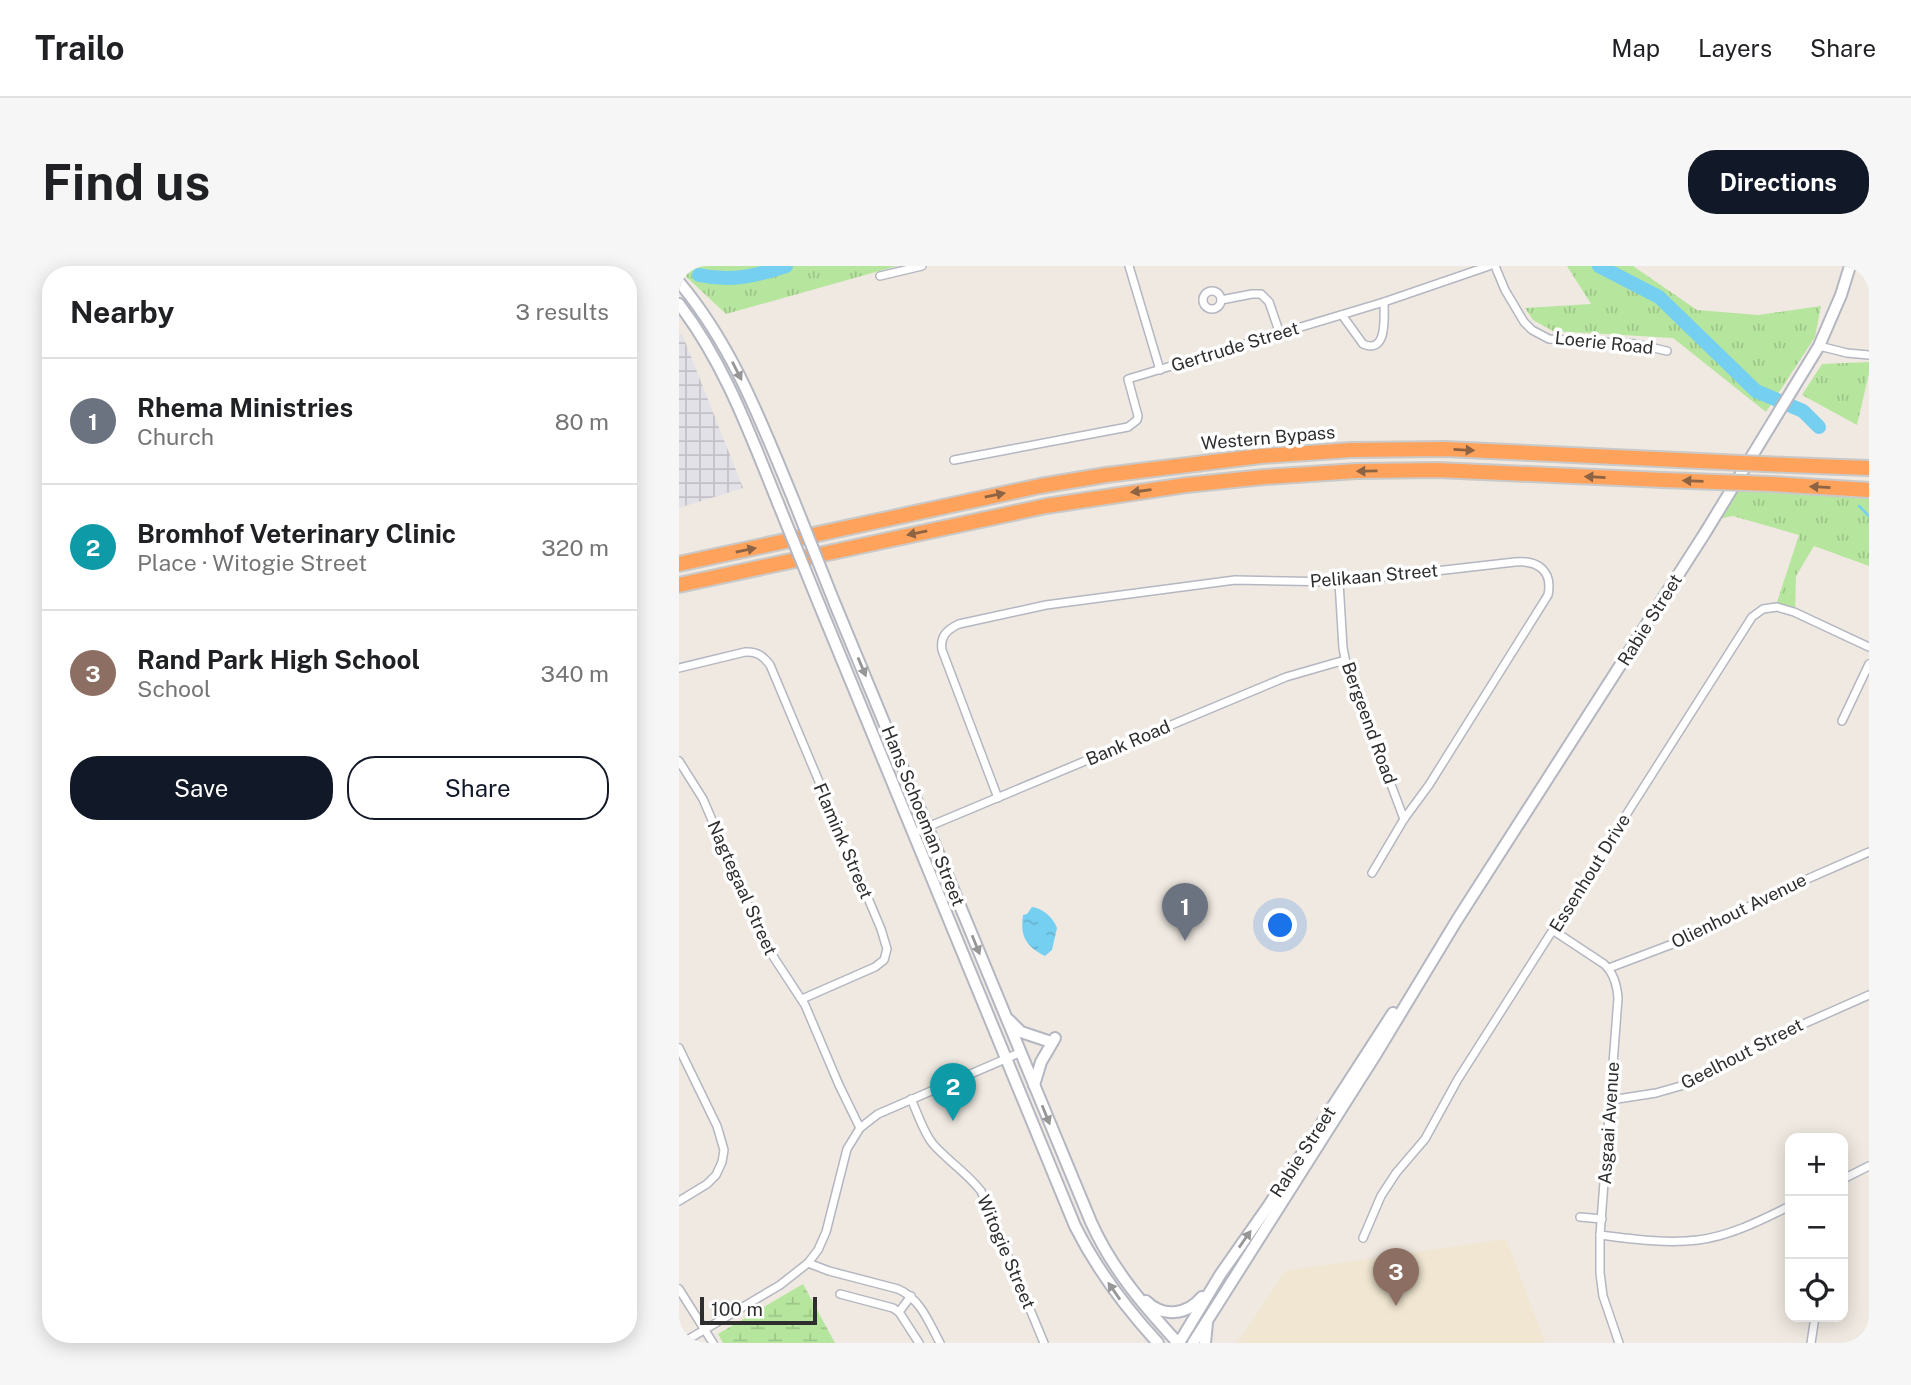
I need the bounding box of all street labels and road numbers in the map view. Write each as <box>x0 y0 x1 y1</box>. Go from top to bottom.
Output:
street label: Gertrude Street <box>1168 317 1301 376</box>
street label: Loerie Road <box>1554 327 1654 358</box>
street label: Western Bypass <box>1200 421 1336 454</box>
street label: Pelikaan Street <box>1309 559 1439 592</box>
street label: Rabie Street <box>1613 570 1686 669</box>
street label: Bergeend Road <box>1338 659 1401 787</box>
street label: Bank Road <box>1082 715 1173 770</box>
street label: Hans Schoeman Street <box>878 723 969 909</box>
street label: Flamink Street <box>810 780 877 902</box>
street label: Essenhout Drive <box>1545 810 1634 936</box>
street label: Nagtegaal Street <box>703 817 782 958</box>
street label: Olienhout Avenue <box>1668 869 1810 952</box>
street label: Geelhout Street <box>1677 1014 1806 1093</box>
street label: Asgaai Avenue <box>1594 1061 1623 1185</box>
street label: Rabie Street <box>1265 1102 1340 1201</box>
street label: Witogie Street <box>973 1192 1040 1312</box>

